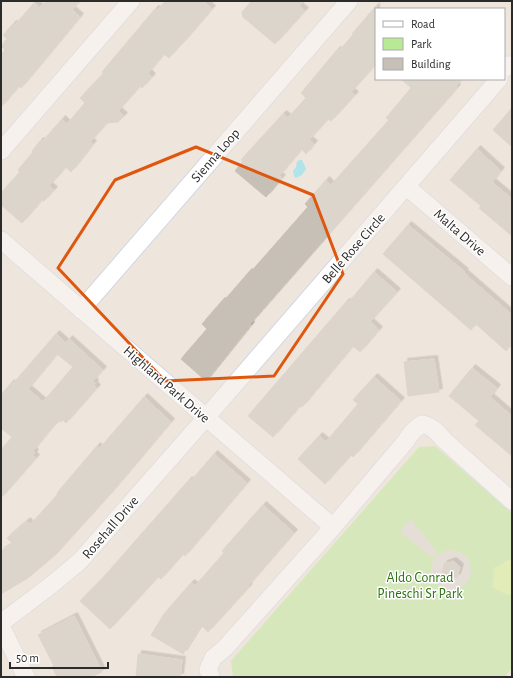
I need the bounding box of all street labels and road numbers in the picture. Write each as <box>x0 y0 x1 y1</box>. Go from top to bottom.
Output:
street label: Sienna Loop <box>189 126 243 185</box>
street label: Malta Drive <box>431 207 488 259</box>
street label: Belle Rose Circle <box>320 211 388 286</box>
street label: Highland Park Drive <box>121 344 212 426</box>
street label: Rosehall Drive <box>80 494 142 562</box>

